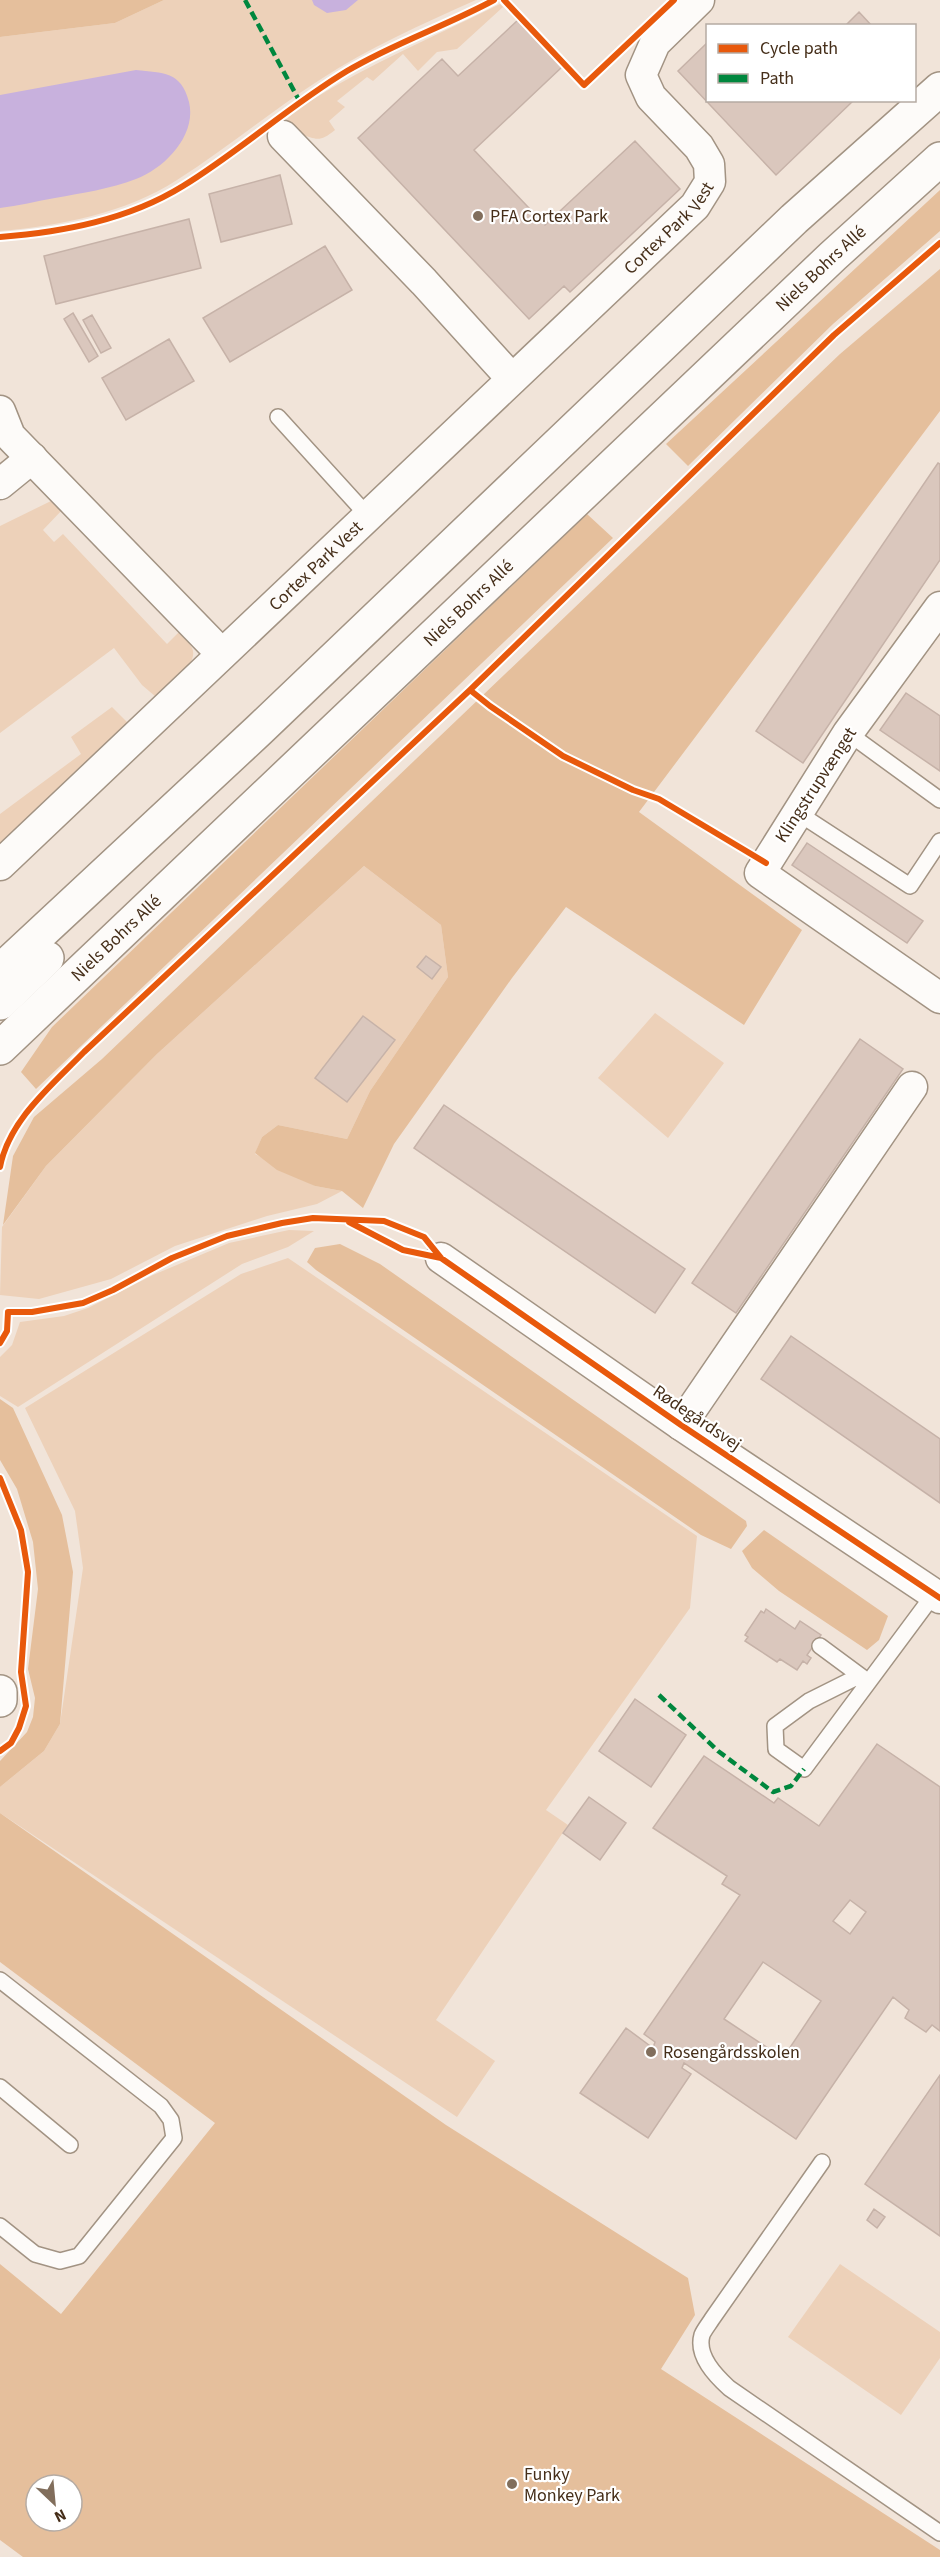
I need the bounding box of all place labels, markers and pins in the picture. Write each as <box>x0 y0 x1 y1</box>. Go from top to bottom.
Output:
place label: PFA Cortex Park <box>490 204 608 229</box>
marker: PFA Cortex Park <box>471 209 485 223</box>
place label: Rosengårdsskolen <box>663 2040 800 2065</box>
marker: Rosengårdsskolen <box>644 2045 658 2059</box>
place label: Funky Monkey Park <box>524 2462 620 2508</box>
marker: Funky Monkey Park <box>505 2477 519 2491</box>

